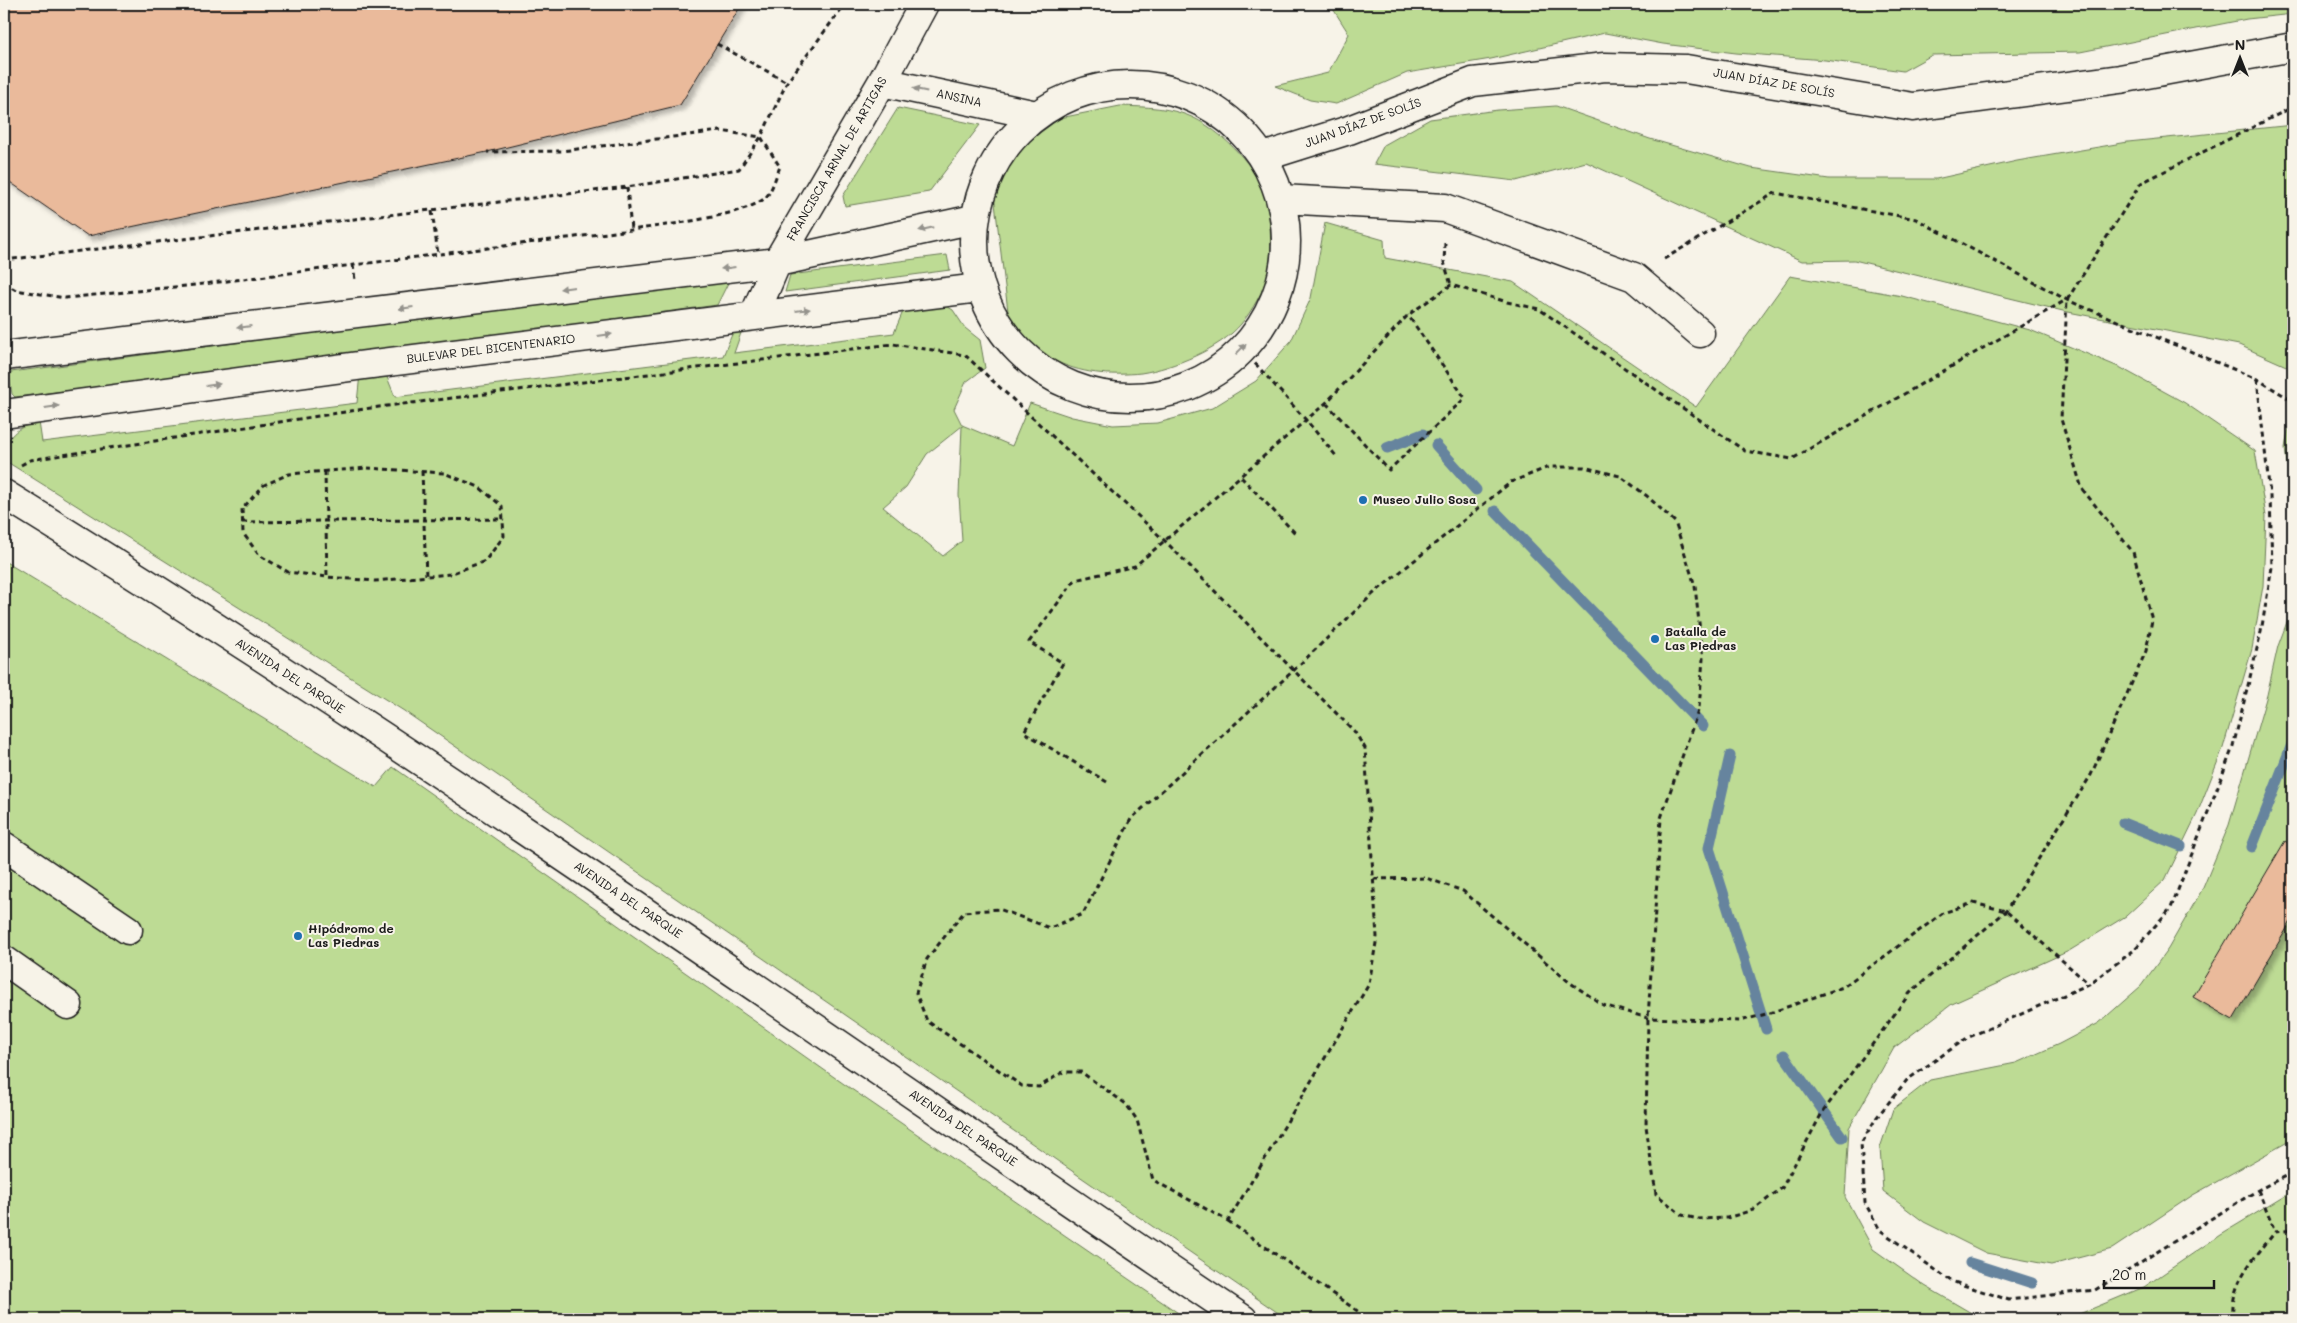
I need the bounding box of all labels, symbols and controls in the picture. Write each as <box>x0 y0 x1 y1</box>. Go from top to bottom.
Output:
north arrow <box>2214 32 2264 82</box>
text: N <box>2235 35 2245 54</box>
street label: JUAN DÍAZ DE SOLÍS <box>1712 63 1836 101</box>
street label: FRANCISCA ARNAL DE ARTIGAS <box>782 73 890 243</box>
street label: ANSINA <box>935 84 984 110</box>
one-way arrow <box>912 86 927 94</box>
street label: JUAN DÍAZ DE SOLÍS <box>1302 93 1423 151</box>
one-way arrow <box>919 225 934 233</box>
one-way arrow <box>720 264 736 272</box>
one-way arrow <box>559 284 575 292</box>
one-way arrow <box>397 304 413 312</box>
one-way arrow <box>795 306 811 314</box>
one-way arrow <box>236 323 252 331</box>
street label: BULEVAR DEL BICENTENARIO <box>406 330 576 366</box>
one-way arrow <box>597 331 613 339</box>
one-way arrow <box>1235 344 1247 356</box>
one-way arrow <box>205 381 221 389</box>
one-way arrow <box>44 403 60 411</box>
place label: Museo Julio Sosa <box>1373 491 1476 507</box>
marker: Museo Julio Sosa <box>1357 494 1369 506</box>
place label: Batalla de Las Piedras <box>1665 623 1736 653</box>
marker: Batalla de Las Piedras <box>1649 633 1661 645</box>
street label: AVENIDA DEL PARQUE <box>233 634 348 717</box>
street label: AVENIDA DEL PARQUE <box>571 857 686 942</box>
place label: Hipódromo de Las Piedras <box>308 920 394 950</box>
marker: Hipódromo de Las Piedras <box>292 930 304 942</box>
street label: AVENIDA DEL PARQUE <box>906 1085 1021 1170</box>
scale bar <box>2104 1258 2214 1290</box>
text: 20 m <box>2112 1264 2146 1284</box>

